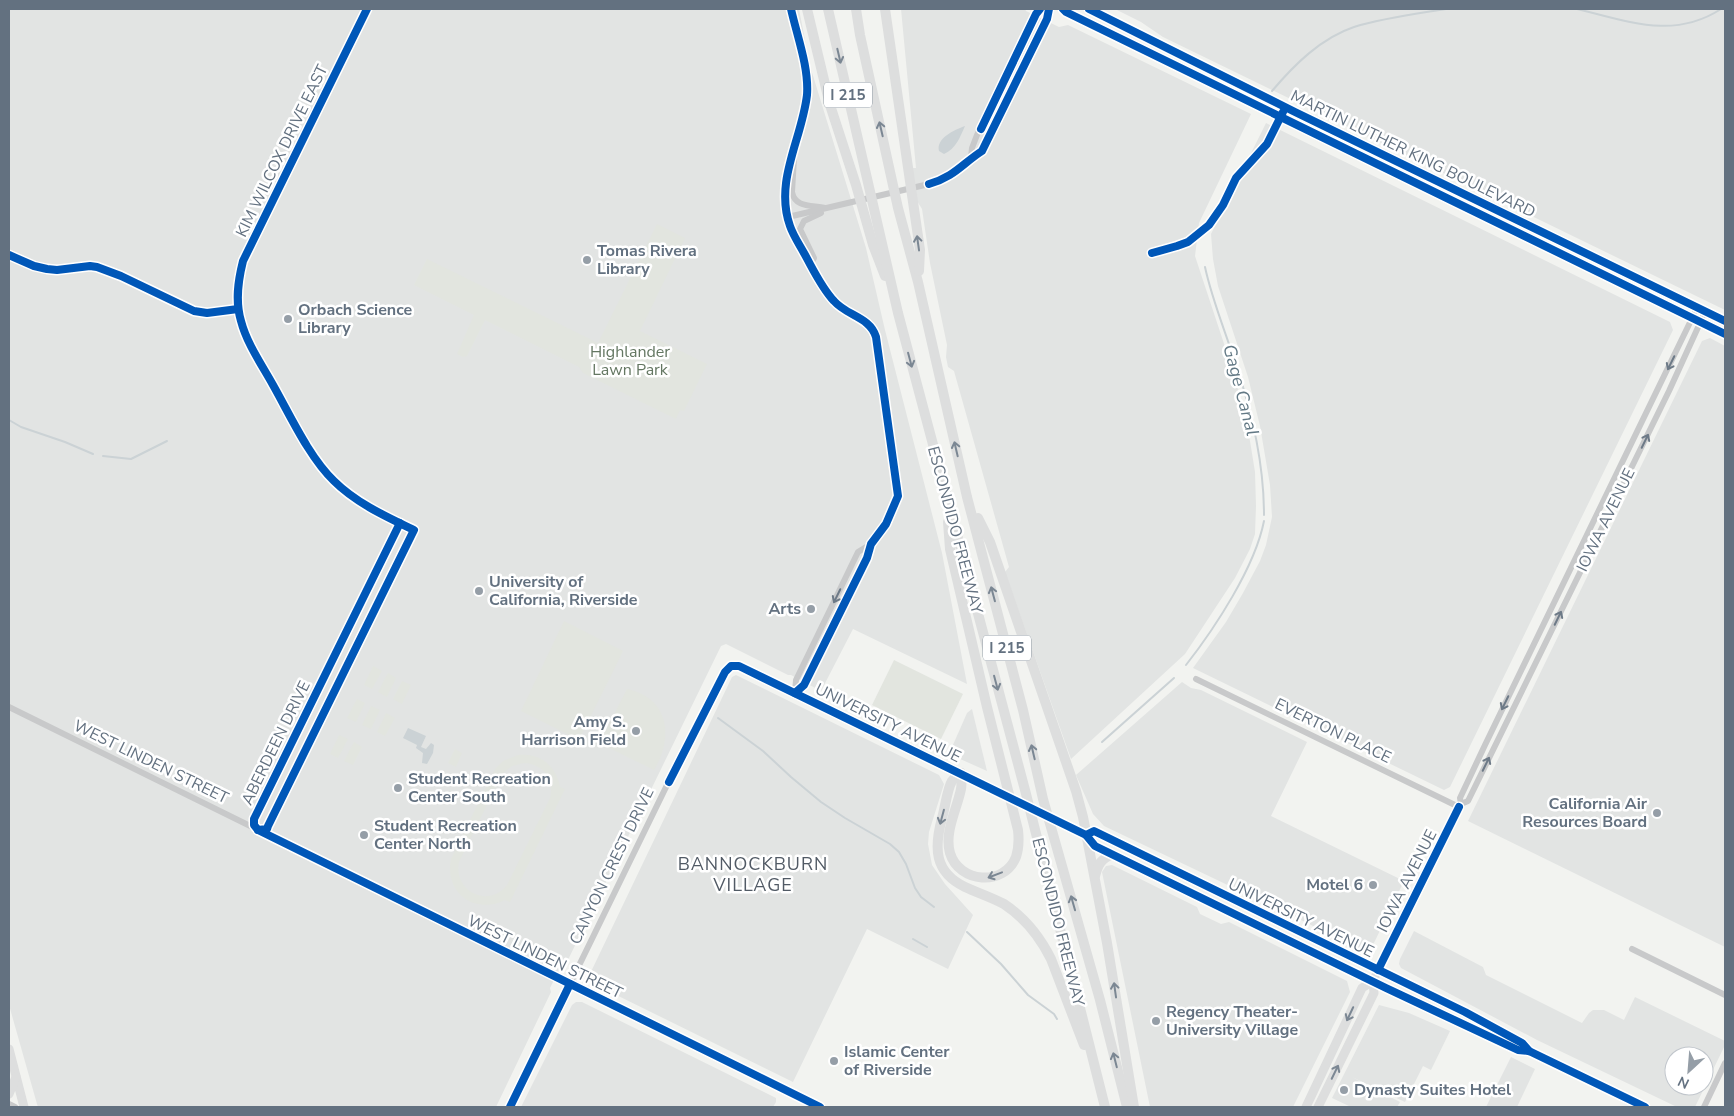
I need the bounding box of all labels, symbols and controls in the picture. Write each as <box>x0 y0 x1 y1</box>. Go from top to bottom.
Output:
one-way arrow <box>835 48 844 64</box>
street label: KIM WILCOX DRIVE EAST <box>231 61 334 241</box>
road number: I 215 <box>824 82 872 108</box>
street label: MARTIN LUTHER KING BOULEVARD <box>1287 85 1539 223</box>
one-way arrow <box>876 122 885 138</box>
one-way arrow <box>913 235 923 251</box>
place label: Tomas Rivera Library <box>597 240 697 280</box>
marker: Tomas Rivera Library <box>581 254 593 266</box>
place label: Orbach Science Library <box>298 299 413 339</box>
marker: Orbach Science Library <box>282 313 294 325</box>
park label: Highlander Lawn Park <box>590 341 670 381</box>
water label: Gage Canal <box>1217 342 1265 438</box>
one-way arrow <box>906 351 916 367</box>
one-way arrow <box>1666 355 1675 370</box>
one-way arrow <box>1640 434 1650 449</box>
one-way arrow <box>951 442 960 458</box>
street label: ESCONDIDO FREEWAY <box>922 444 988 617</box>
street label: IOWA AVENUE <box>1571 465 1641 575</box>
place label: University of California, Riverside <box>489 571 638 611</box>
marker: University of California, Riverside <box>473 585 485 597</box>
one-way arrow <box>987 586 997 602</box>
one-way arrow <box>832 588 841 603</box>
place label: Arts <box>768 598 801 620</box>
marker: Arts <box>805 603 817 615</box>
one-way arrow <box>1553 611 1563 626</box>
road number: I 215 <box>983 636 1031 660</box>
one-way arrow <box>992 675 1001 691</box>
street label: ABERDEEN DRIVE <box>236 677 316 809</box>
street label: UNIVERSITY AVENUE <box>811 678 965 768</box>
street label: EVERTON PLACE <box>1271 693 1395 769</box>
one-way arrow <box>1500 695 1510 710</box>
place label: Amy S. Harrison Field <box>521 711 626 751</box>
street label: WEST LINDEN STREET <box>70 715 233 809</box>
marker: Amy S. Harrison Field <box>630 725 642 737</box>
one-way arrow <box>1028 744 1037 760</box>
one-way arrow <box>1482 757 1492 772</box>
place label: Student Recreation Center South <box>408 768 551 808</box>
marker: Student Recreation Center South <box>392 782 404 794</box>
street label: CANYON CREST DRIVE <box>564 784 660 948</box>
place label: California Air Resources Board <box>1522 793 1648 833</box>
marker: California Air Resources Board <box>1651 807 1663 819</box>
one-way arrow <box>937 809 947 825</box>
place label: Student Recreation Center North <box>374 815 517 855</box>
street label: IOWA AVENUE <box>1372 826 1442 936</box>
marker: Student Recreation Center North <box>358 829 370 841</box>
street label: ESCONDIDO FREEWAY <box>1026 836 1090 1009</box>
district label: BANNOCKBURN VILLAGE <box>678 852 828 897</box>
one-way arrow <box>988 871 1003 880</box>
street label: UNIVERSITY AVENUE <box>1224 873 1378 963</box>
place label: Motel 6 <box>1306 874 1363 896</box>
marker: Motel 6 <box>1367 879 1379 891</box>
one-way arrow <box>1067 895 1077 911</box>
street label: WEST LINDEN STREET <box>464 910 627 1004</box>
one-way arrow <box>1110 982 1120 998</box>
place label: Regency Theater- University Village <box>1166 1001 1298 1041</box>
one-way arrow <box>1344 1006 1354 1021</box>
marker: Regency Theater- University Village <box>1150 1015 1162 1027</box>
place label: Islamic Center of Riverside <box>844 1041 950 1081</box>
north arrow <box>1664 1046 1714 1096</box>
one-way arrow <box>1110 1052 1119 1068</box>
marker: Islamic Center of Riverside <box>828 1055 840 1067</box>
one-way arrow <box>1331 1065 1340 1080</box>
text: N <box>1675 1071 1692 1093</box>
place label: Dynasty Suites Hotel <box>1354 1079 1511 1101</box>
marker: Dynasty Suites Hotel <box>1338 1084 1350 1096</box>

